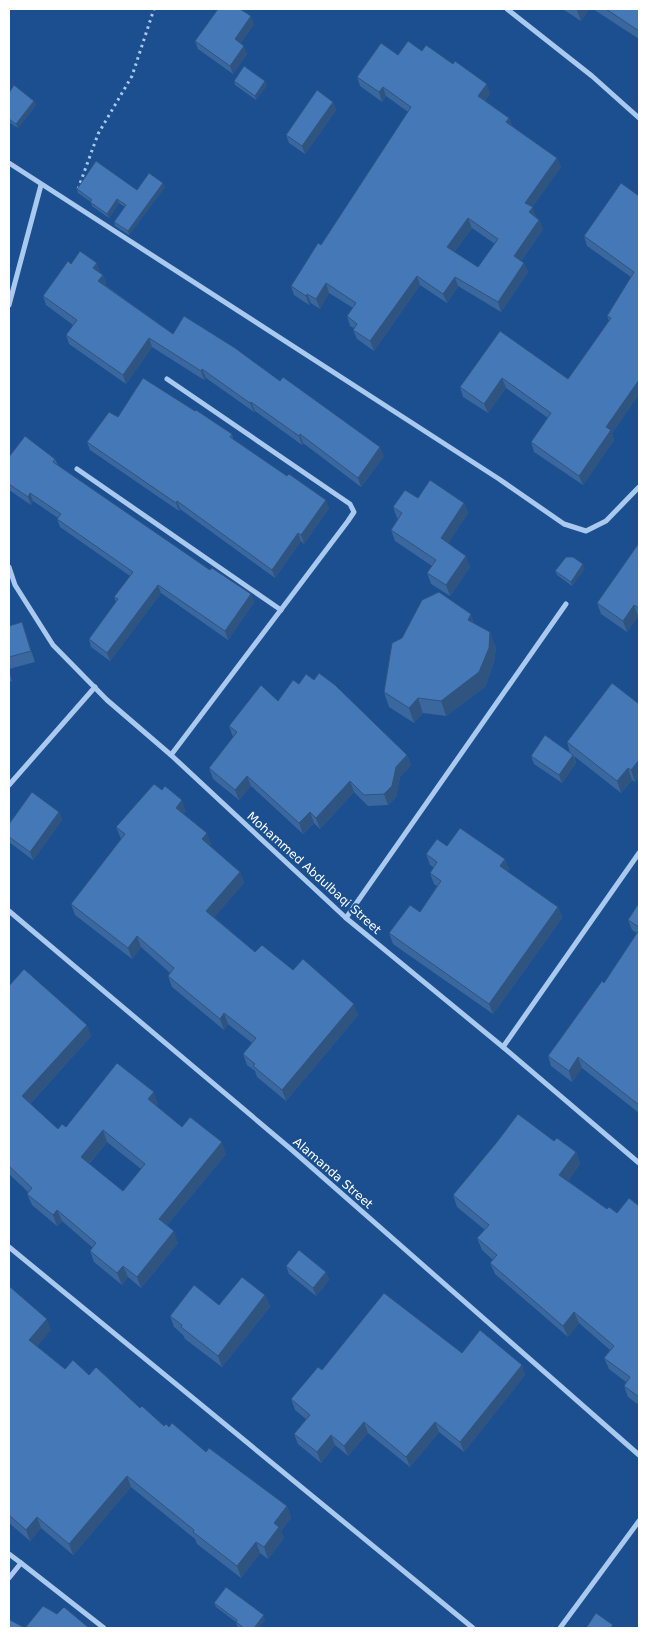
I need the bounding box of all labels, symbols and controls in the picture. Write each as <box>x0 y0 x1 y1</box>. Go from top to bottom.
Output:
street label: Mohammed Abdulbaqi Street <box>244 809 384 937</box>
street label: Alamanda Street <box>290 1135 376 1212</box>

